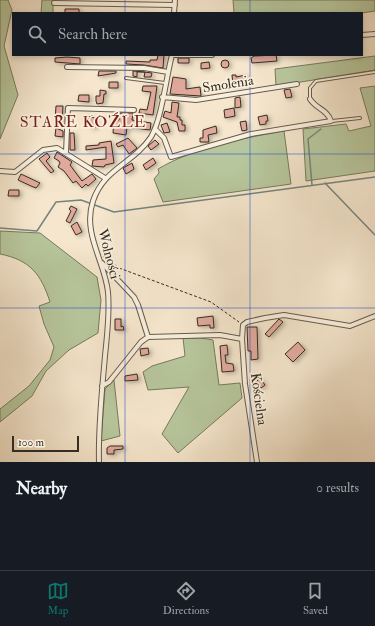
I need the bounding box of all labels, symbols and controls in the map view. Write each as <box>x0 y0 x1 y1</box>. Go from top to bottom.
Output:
search box <box>12 12 363 56</box>
icon: search <box>26 23 48 45</box>
text: Search here <box>58 25 127 44</box>
street label: Smolenia <box>201 72 255 96</box>
district label: STARE KOŹLE <box>20 111 146 132</box>
street label: Wolności <box>94 226 124 281</box>
street label: Kościelna <box>247 372 271 427</box>
scale bar <box>12 434 79 453</box>
text: 100 m <box>18 436 44 449</box>
text: Nearby <box>16 478 67 499</box>
text: 0 results <box>316 480 359 496</box>
tab: Map <box>47 580 69 617</box>
tab: Directions <box>163 580 209 617</box>
tab: Saved <box>303 580 328 617</box>

